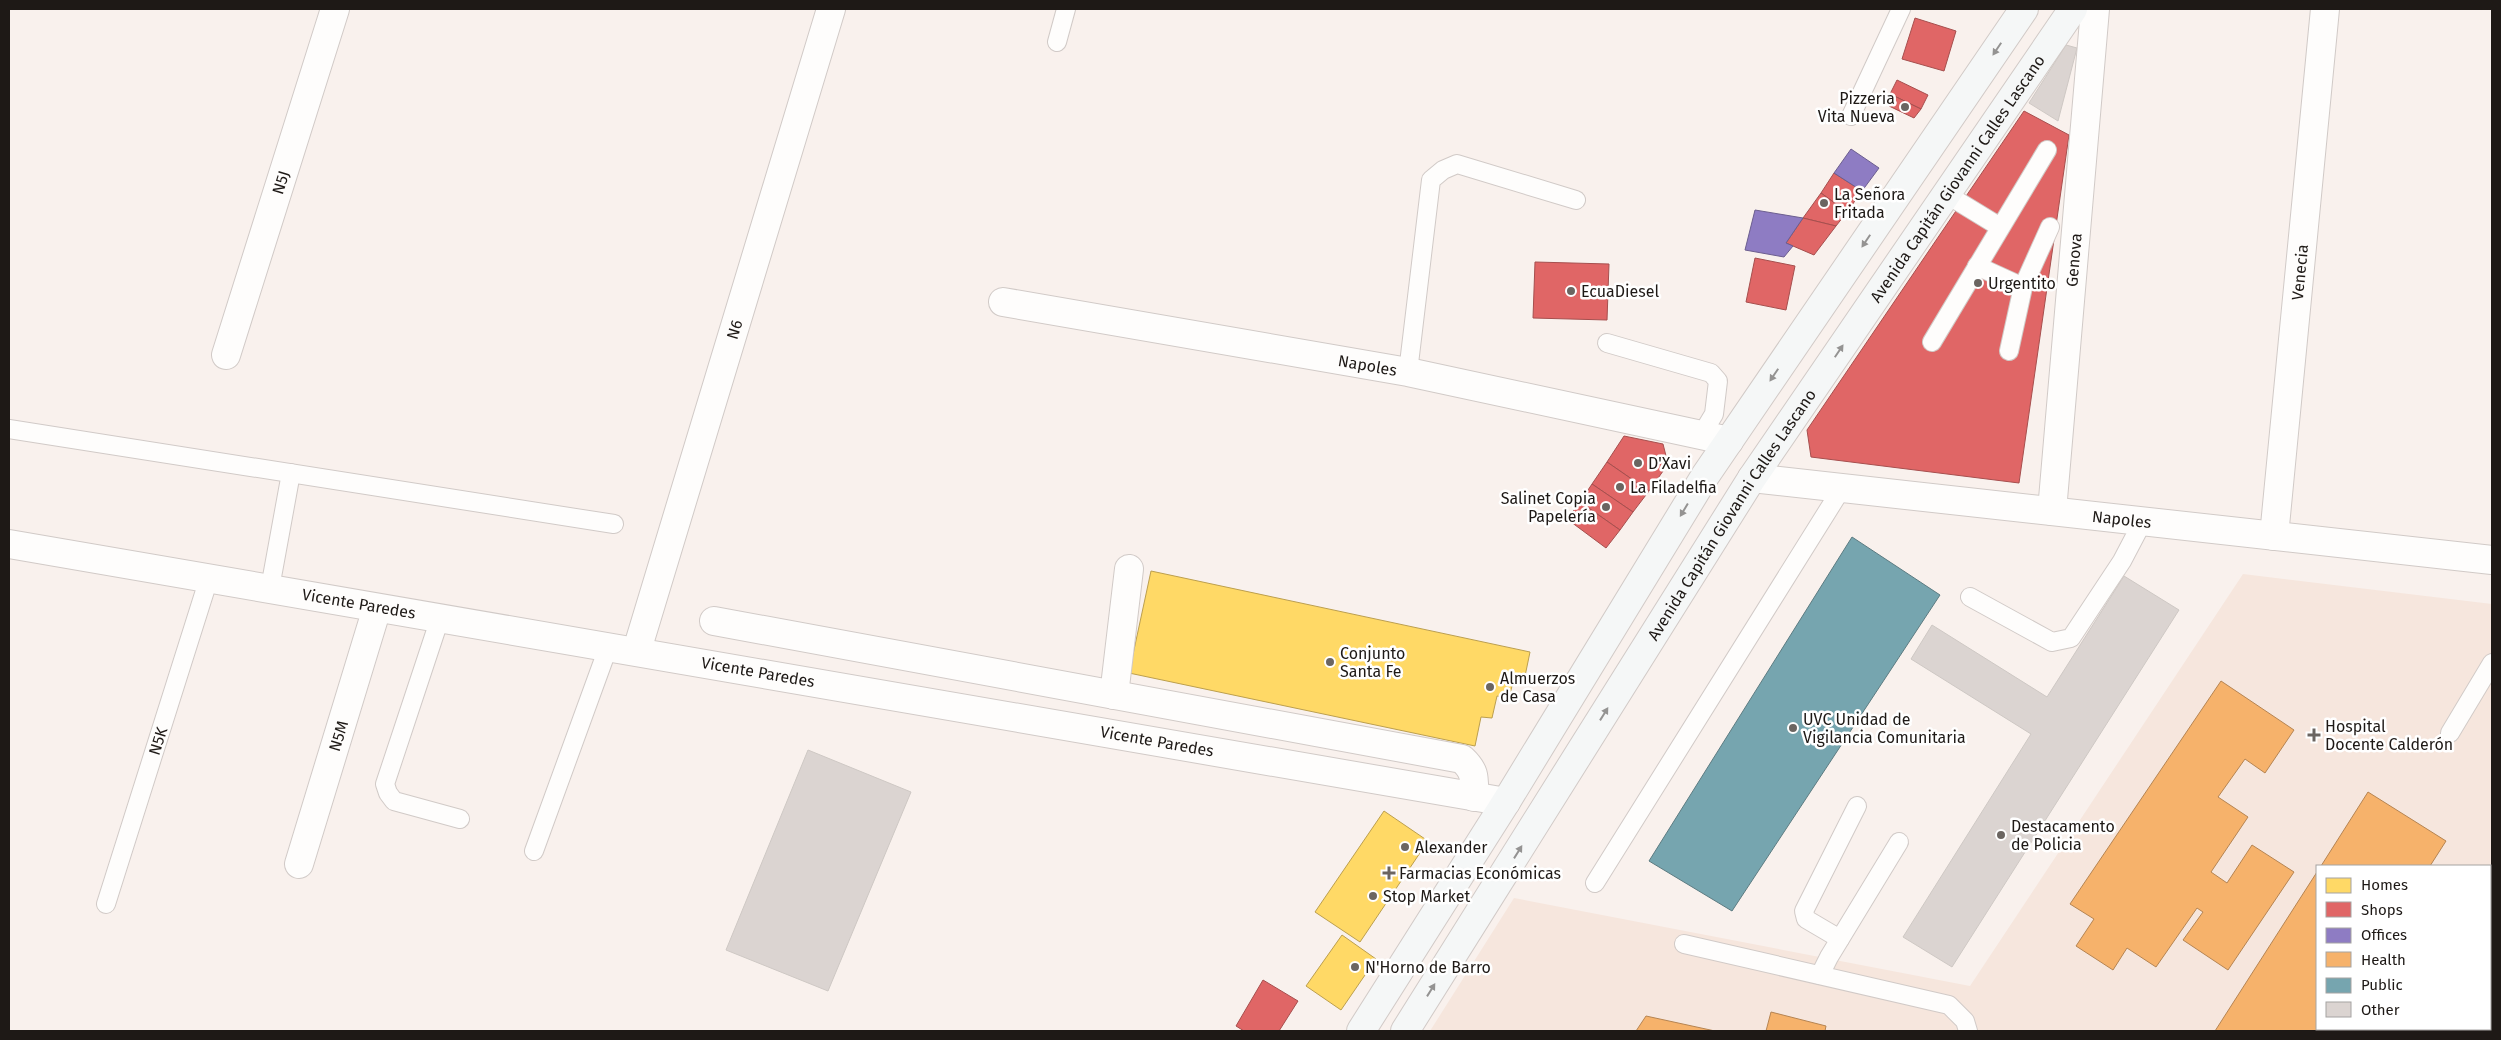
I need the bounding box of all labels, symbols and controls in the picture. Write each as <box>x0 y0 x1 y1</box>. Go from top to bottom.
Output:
one-way arrow <box>1992 42 2002 56</box>
street label: Avenida Capitán Giovanni Calles Lascano <box>1866 51 2048 306</box>
place label: Pizzeria Vita Nueva <box>1818 89 1895 126</box>
marker: Pizzeria Vita Nueva <box>1899 101 1911 113</box>
street label: N5J <box>268 168 293 197</box>
place label: La Señora Fritada <box>1834 185 1905 222</box>
marker: La Señora Fritada <box>1818 197 1830 209</box>
street label: Genova <box>2062 232 2085 288</box>
one-way arrow <box>1861 234 1871 248</box>
street label: Venecia <box>2287 243 2312 301</box>
place label: Urgentito <box>1988 274 2056 293</box>
marker: Urgentito <box>1972 277 1984 289</box>
place label: EcuaDiesel <box>1581 282 1659 301</box>
marker: EcuaDiesel <box>1565 285 1577 297</box>
street label: N6 <box>722 317 746 341</box>
one-way arrow <box>1834 345 1844 358</box>
street label: Napoles <box>1337 351 1398 379</box>
one-way arrow <box>1769 369 1779 382</box>
street label: Avenida Capitán Giovanni Calles Lascano <box>1643 385 1820 644</box>
place label: D'Xavi <box>1648 454 1691 473</box>
marker: D'Xavi <box>1632 457 1644 469</box>
place label: La Filadelfia <box>1630 478 1717 497</box>
marker: La Filadelfia <box>1614 481 1626 493</box>
place label: Salinet Copia Papelería <box>1501 489 1596 526</box>
marker: Salinet Copia Papelería <box>1600 501 1612 513</box>
one-way arrow <box>1679 504 1688 517</box>
street label: Napoles <box>2091 506 2152 532</box>
street label: Vicente Paredes <box>301 584 417 622</box>
place label: Conjunto Santa Fe <box>1340 644 1405 681</box>
street label: Vicente Paredes <box>700 653 816 691</box>
marker: Conjunto Santa Fe <box>1324 656 1336 668</box>
place label: Almuerzos de Casa <box>1500 669 1575 706</box>
marker: Almuerzos de Casa <box>1484 681 1496 693</box>
one-way arrow <box>1599 708 1608 721</box>
place label: UVC Unidad de Vigilancia Comunitaria <box>1803 710 1966 747</box>
place label: Hospital Docente Calderón <box>2325 717 2453 754</box>
street label: N5M <box>324 718 352 754</box>
street label: Vicente Paredes <box>1099 722 1215 760</box>
marker: UVC Unidad de Vigilancia Comunitaria <box>1787 722 1799 734</box>
street label: N5K <box>144 724 171 757</box>
marker: Hospital Docente Calderón <box>2307 728 2321 742</box>
place label: Destacamento de Policia <box>2011 817 2115 854</box>
marker: Destacamento de Policia <box>1995 829 2007 841</box>
place label: Alexander <box>1415 838 1488 857</box>
marker: Alexander <box>1399 841 1411 853</box>
one-way arrow <box>1513 846 1522 859</box>
place label: Farmacias Económicas <box>1399 864 1561 883</box>
legend <box>2316 865 2491 1030</box>
marker: Farmacias Económicas <box>1383 867 1395 879</box>
text: Homes <box>2361 876 2408 894</box>
place label: Stop Market <box>1383 887 1470 906</box>
marker: Stop Market <box>1367 890 1379 902</box>
text: Shops <box>2361 901 2403 919</box>
text: Offices <box>2361 926 2407 944</box>
text: Health <box>2361 951 2406 969</box>
place label: N'Horno de Barro <box>1365 958 1491 977</box>
marker: N'Horno de Barro <box>1349 961 1361 973</box>
text: Public <box>2361 976 2403 994</box>
one-way arrow <box>1427 983 1436 997</box>
text: Other <box>2361 1001 2400 1019</box>

